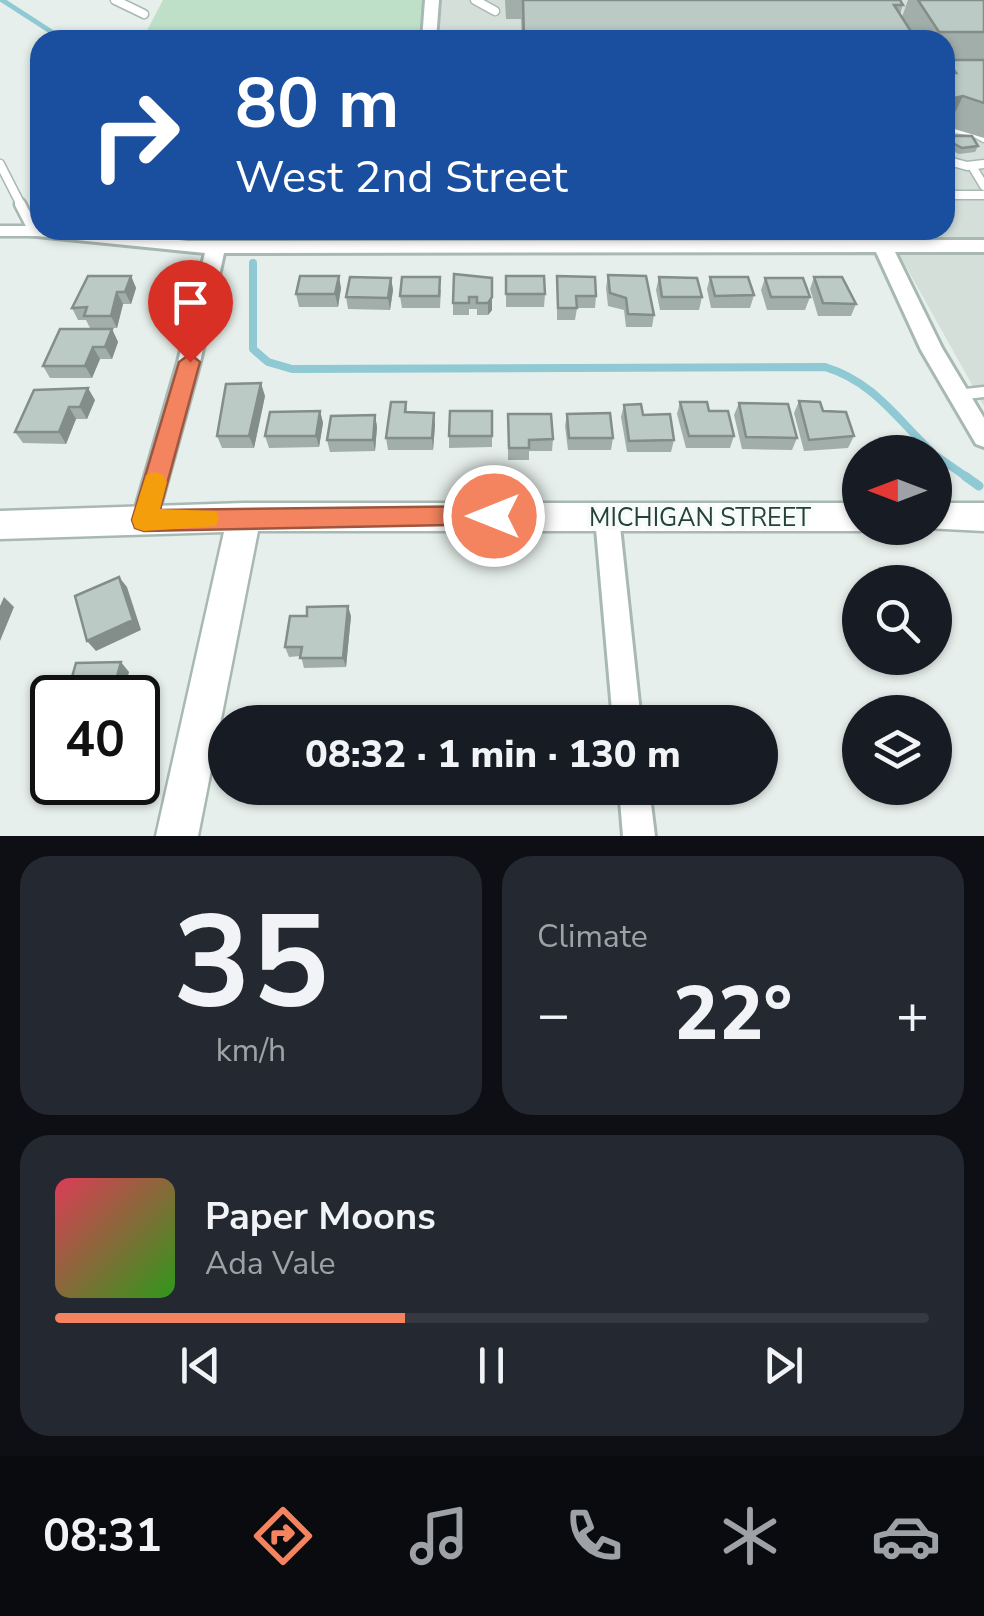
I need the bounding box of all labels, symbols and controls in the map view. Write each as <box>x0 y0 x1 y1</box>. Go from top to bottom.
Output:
text: 80 m <box>235 56 399 152</box>
icon: right <box>70 70 200 200</box>
text: West 2nd Street <box>235 147 568 208</box>
pin <box>148 260 233 363</box>
icon: arrive <box>163 275 218 330</box>
north arrow <box>842 435 952 545</box>
map controls <box>842 435 952 805</box>
position arrow <box>442 464 546 568</box>
street label: MICHIGAN STREET <box>589 501 811 535</box>
button: search <box>842 565 952 675</box>
speed limit sign: 40 <box>30 675 160 805</box>
button: layers <box>842 695 952 805</box>
text: 08:32 · 1 min · 130 m <box>305 729 681 780</box>
text: 35 <box>173 875 329 1052</box>
text: Climate <box>537 915 648 958</box>
text: 22° <box>674 963 792 1065</box>
text: − <box>537 977 570 1052</box>
text: + <box>896 977 929 1052</box>
text: km/h <box>216 1029 286 1072</box>
text: Paper Moons <box>205 1191 436 1242</box>
text: Ada Vale <box>205 1242 336 1285</box>
icon: previous <box>173 1338 228 1393</box>
icon: pause <box>464 1338 519 1393</box>
icon: next <box>756 1338 811 1393</box>
icon: directions <box>248 1501 318 1571</box>
icon: music <box>404 1501 474 1571</box>
icon: phone <box>559 1501 629 1571</box>
icon: climate <box>715 1501 785 1571</box>
icon: car <box>871 1501 941 1571</box>
text: 08:31 <box>43 1506 162 1567</box>

